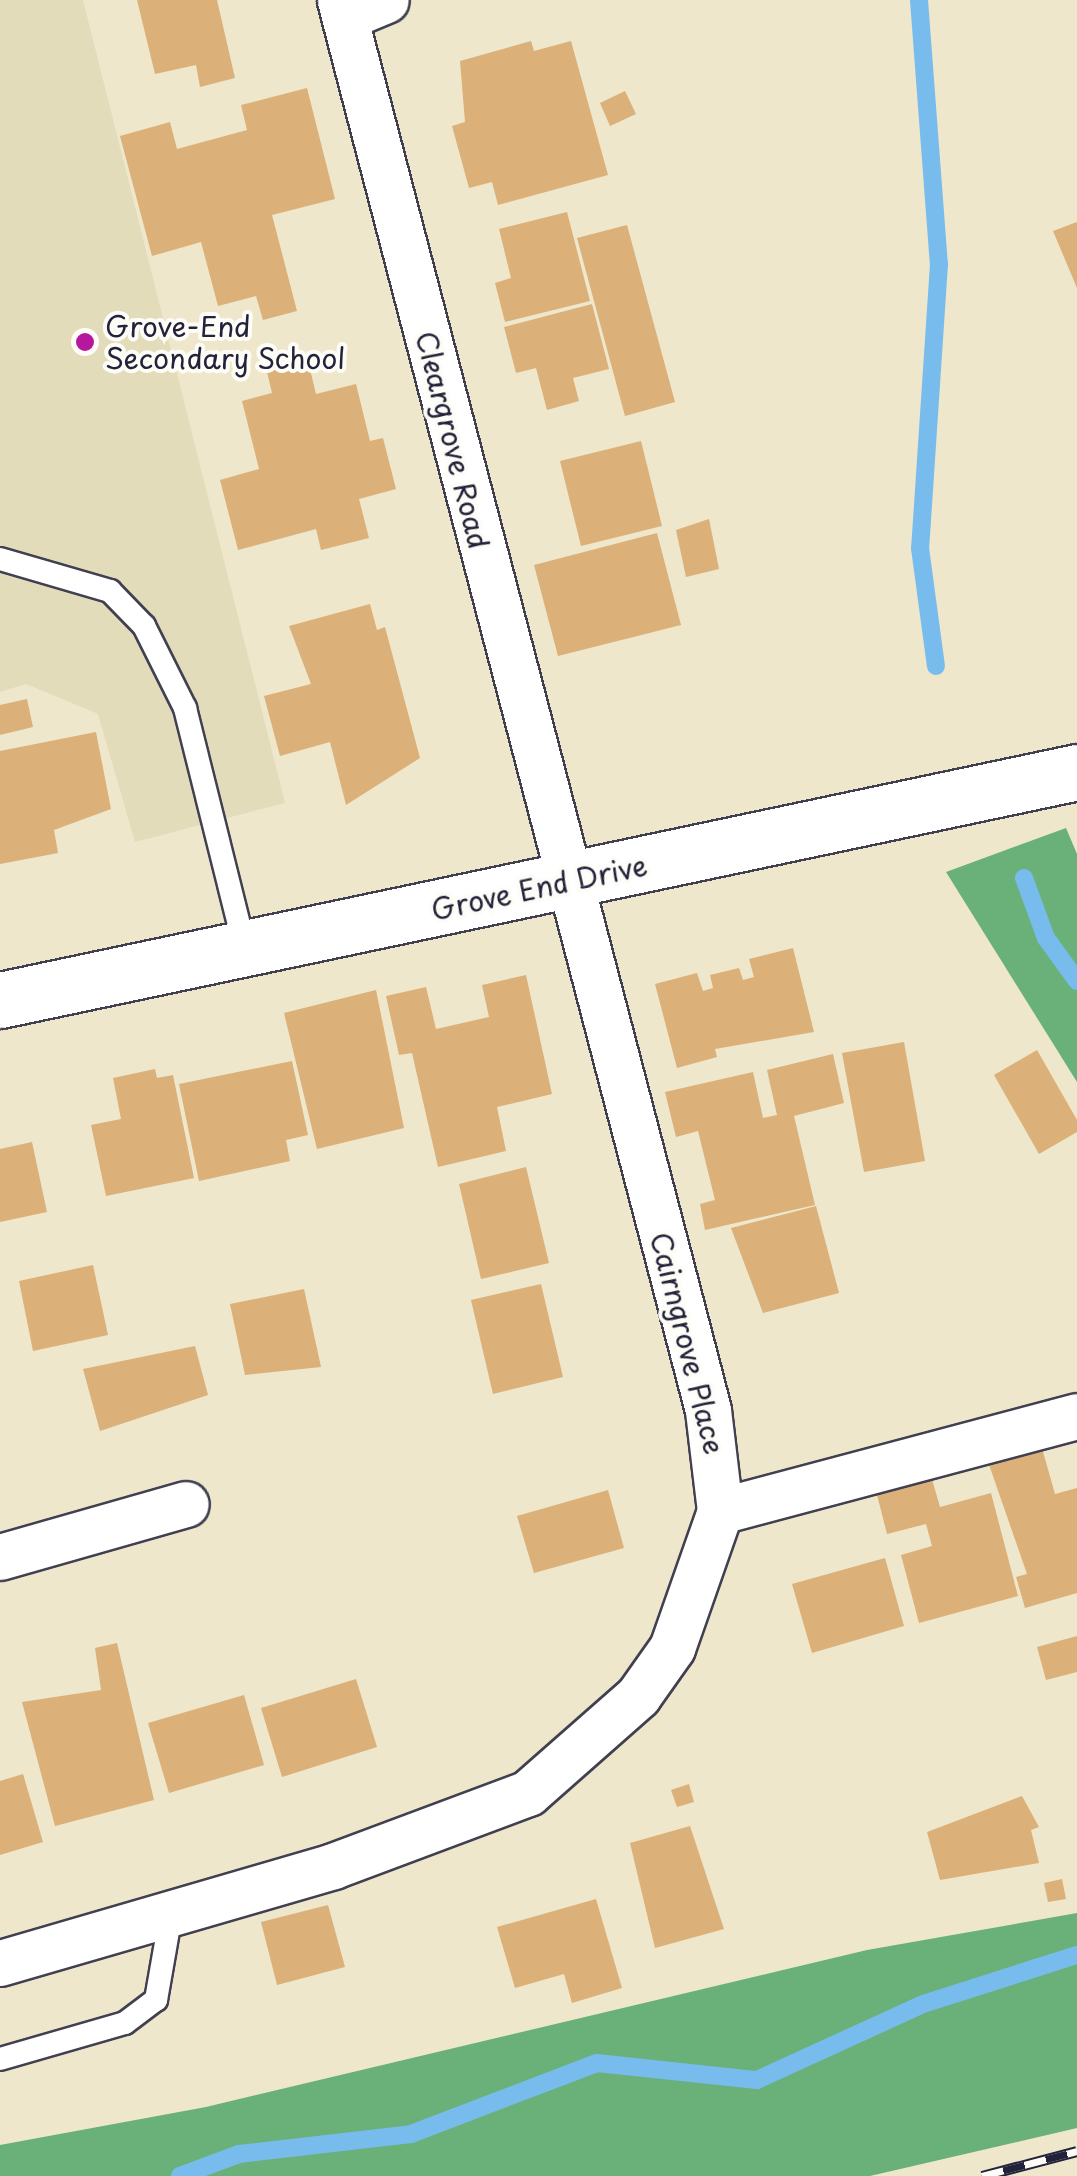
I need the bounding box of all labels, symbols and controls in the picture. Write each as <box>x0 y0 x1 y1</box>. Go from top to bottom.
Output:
place label: Grove-End Secondary School <box>105 309 346 375</box>
street label: Cleargrove Road <box>410 328 496 552</box>
marker: Grove-End Secondary School <box>74 331 96 353</box>
street label: Grove End Drive <box>427 847 651 927</box>
street label: Cairngrove Place <box>644 1228 732 1458</box>

